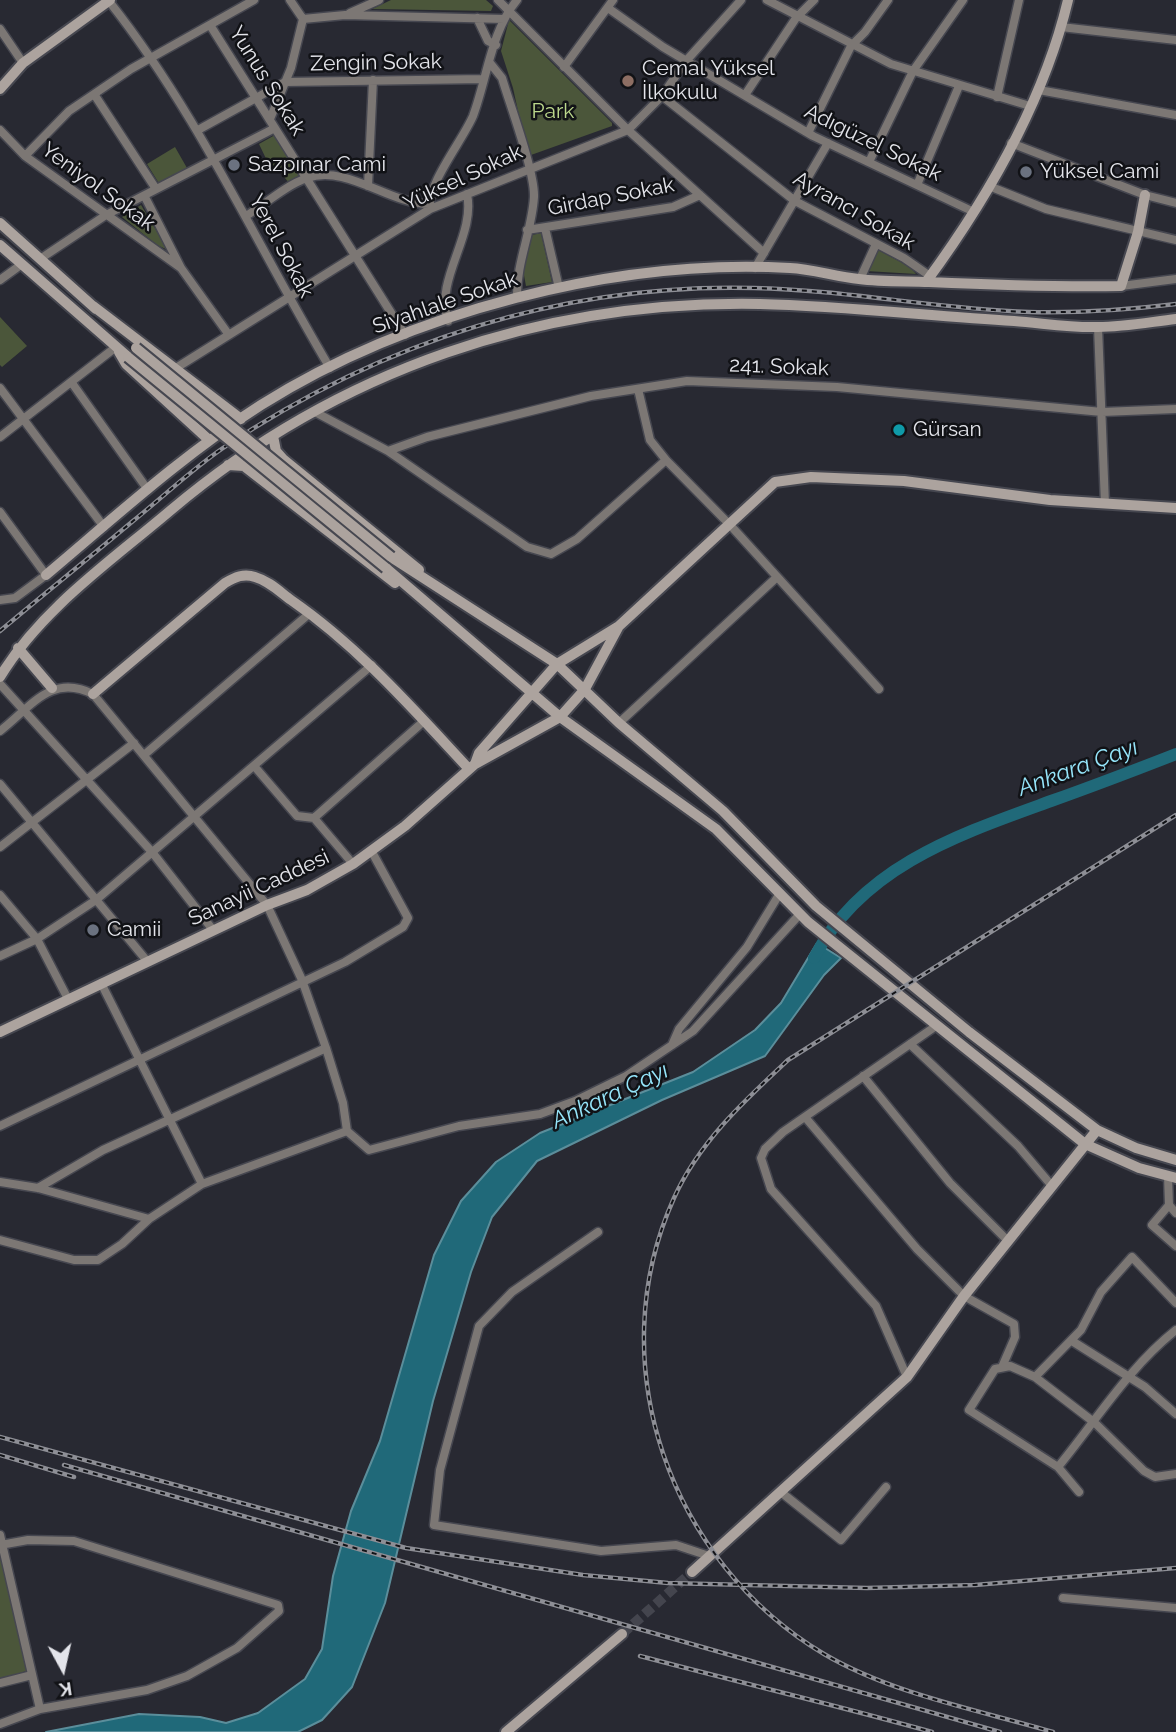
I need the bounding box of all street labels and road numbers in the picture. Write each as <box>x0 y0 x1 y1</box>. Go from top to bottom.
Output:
street label: Yunus Sokak <box>223 22 311 140</box>
street label: Zengin Sokak <box>310 49 442 77</box>
street label: Adıgüzel Sokak <box>800 99 946 187</box>
street label: Yeniyol Sokak <box>36 137 160 237</box>
street label: Yüksel Sokak <box>399 139 527 217</box>
street label: Ayrancı Sokak <box>789 166 919 256</box>
street label: Girdap Sokak <box>546 172 676 222</box>
street label: Yerel Sokak <box>243 190 319 302</box>
street label: Siyahlale Sokak <box>369 266 521 340</box>
street label: 241. Sokak <box>729 353 829 381</box>
street label: Sanayii Caddesi <box>185 844 333 932</box>

